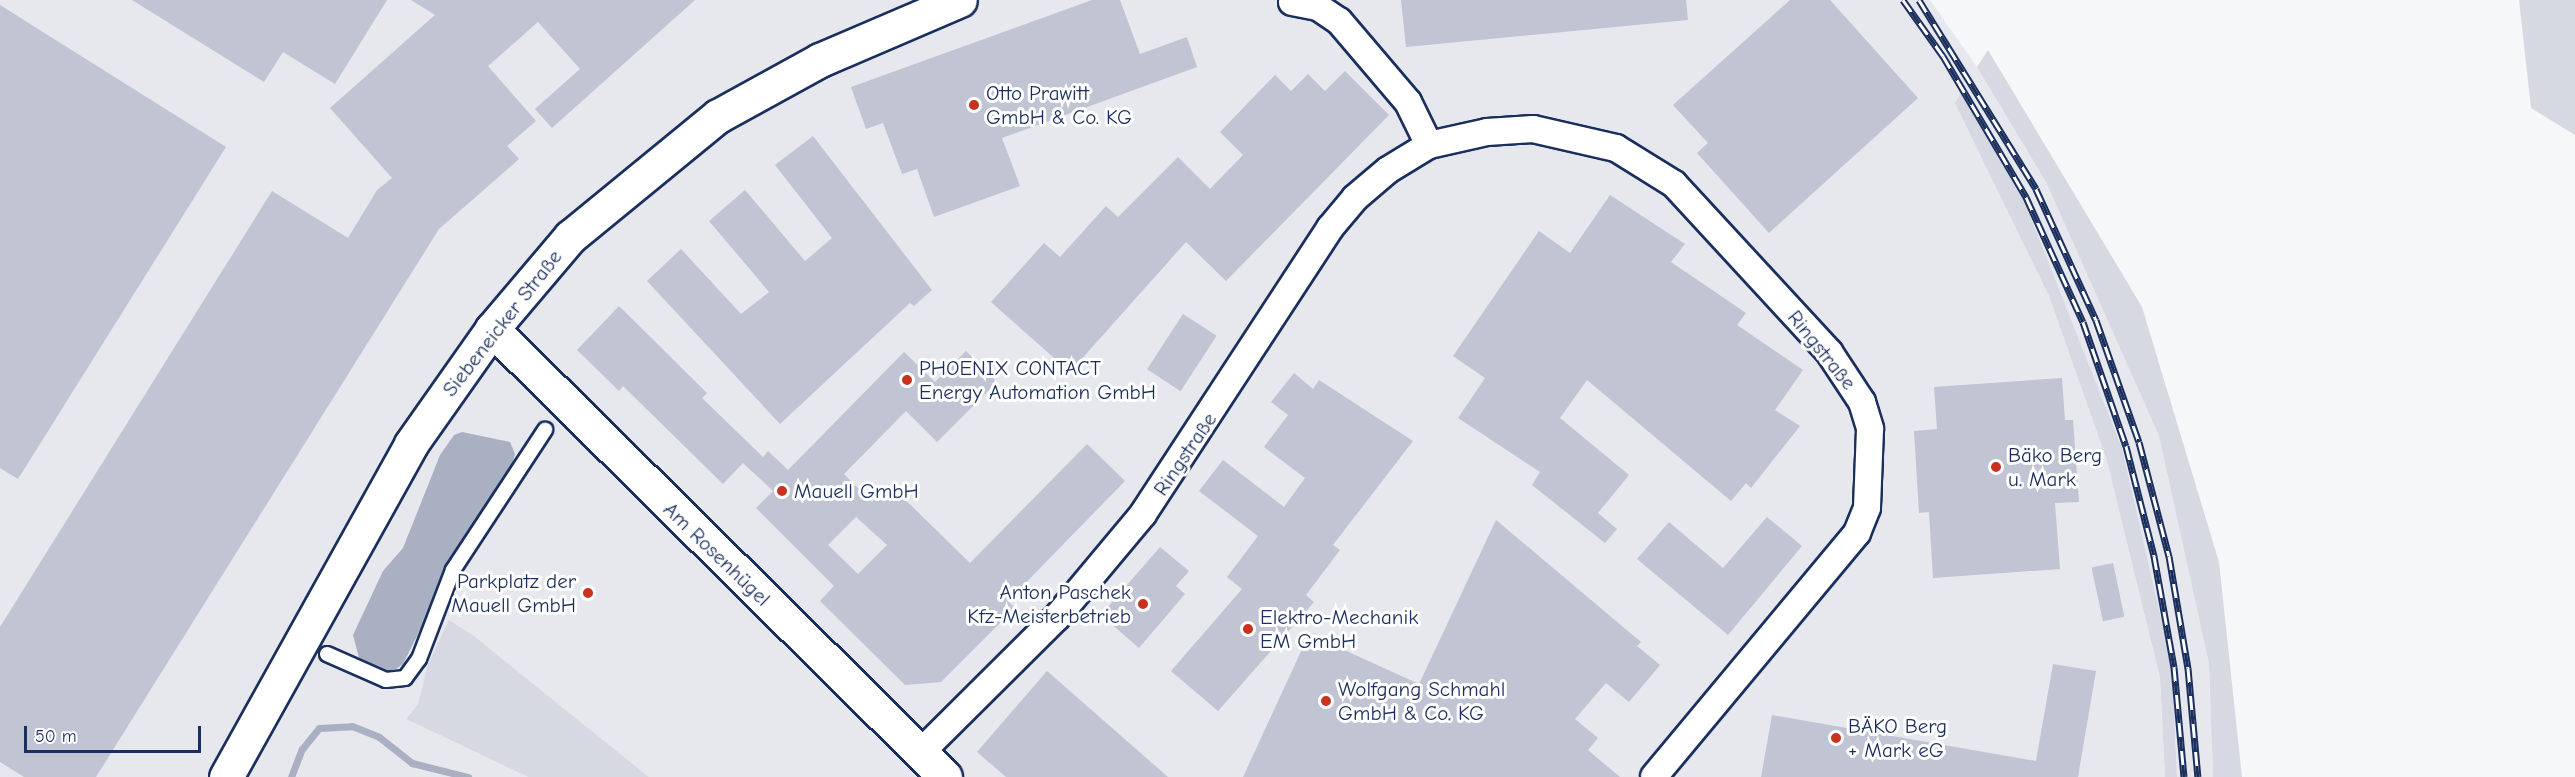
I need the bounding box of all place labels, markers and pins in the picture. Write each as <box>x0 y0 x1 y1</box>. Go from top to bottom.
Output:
place label: Otto Prawitt GmbH & Co. KG <box>986 80 1132 130</box>
marker: Otto Prawitt GmbH & Co. KG <box>967 98 981 112</box>
place label: PHOENIX CONTACT Energy Automation GmbH <box>919 355 1156 405</box>
marker: PHOENIX CONTACT Energy Automation GmbH <box>900 373 914 387</box>
place label: Bäko Berg u. Mark <box>2008 442 2102 492</box>
marker: Bäko Berg u. Mark <box>1989 460 2003 474</box>
place label: Mauell GmbH <box>794 478 919 504</box>
marker: Mauell GmbH <box>775 484 789 498</box>
place label: Parkplatz der Mauell GmbH <box>451 568 576 618</box>
place label: Anton Paschek Kfz-Meisterbetrieb <box>967 579 1131 629</box>
marker: Parkplatz der Mauell GmbH <box>581 586 595 600</box>
marker: Anton Paschek Kfz-Meisterbetrieb <box>1136 597 1150 611</box>
place label: Elektro-Mechanik EM GmbH <box>1260 604 1418 654</box>
marker: Elektro-Mechanik EM GmbH <box>1241 622 1255 636</box>
place label: Wolfgang Schmahl GmbH & Co. KG <box>1338 676 1505 726</box>
marker: Wolfgang Schmahl GmbH & Co. KG <box>1319 694 1333 708</box>
place label: BÄKO Berg + Mark eG <box>1848 713 1947 763</box>
marker: BÄKO Berg + Mark eG <box>1829 731 1843 745</box>

